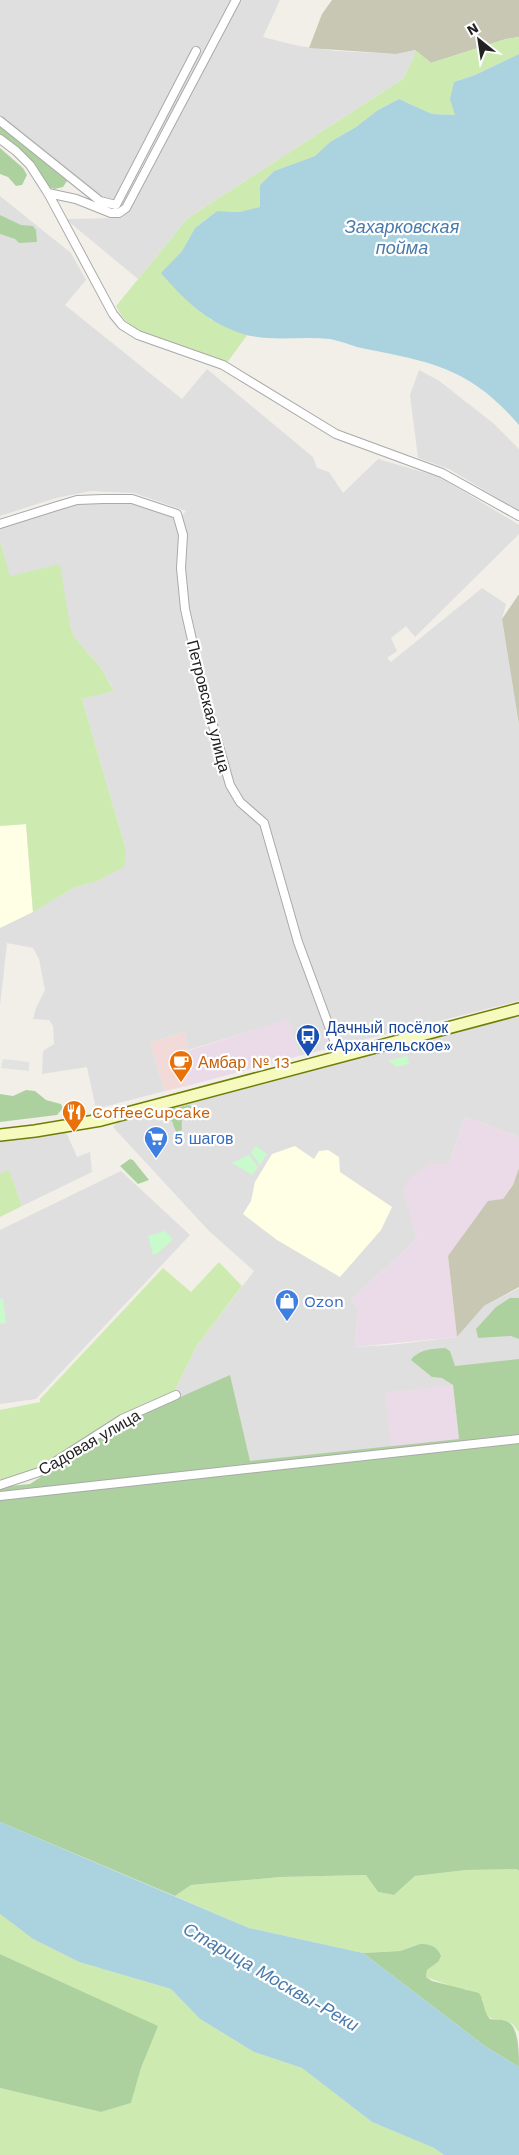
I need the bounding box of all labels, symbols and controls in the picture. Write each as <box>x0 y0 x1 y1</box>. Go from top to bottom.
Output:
north arrow <box>454 15 504 65</box>
text: N <box>464 19 481 38</box>
water label: Захарковская пойма <box>345 216 460 258</box>
street label: Петровская улица <box>183 638 234 774</box>
place label: Дачный посёлок «Архангельское» <box>326 1018 451 1055</box>
bus stop icon: Дачный посёлок «Архангельское» <box>295 1023 321 1057</box>
cafe icon: Амбар № 13 <box>168 1049 194 1083</box>
place label: Амбар № 13 <box>198 1053 290 1072</box>
restaurant icon: CoffeeCupcake <box>61 1099 87 1133</box>
place label: CoffeeCupcake <box>92 1103 210 1122</box>
supermarket icon: 5 шагов <box>143 1125 169 1159</box>
place label: 5 шагов <box>174 1129 233 1148</box>
shop icon: Ozon <box>274 1288 300 1322</box>
place label: Ozon <box>304 1292 344 1311</box>
street label: Садовая улица <box>35 1406 144 1479</box>
water label: Старица Москвы-Реки <box>180 1918 363 2035</box>

